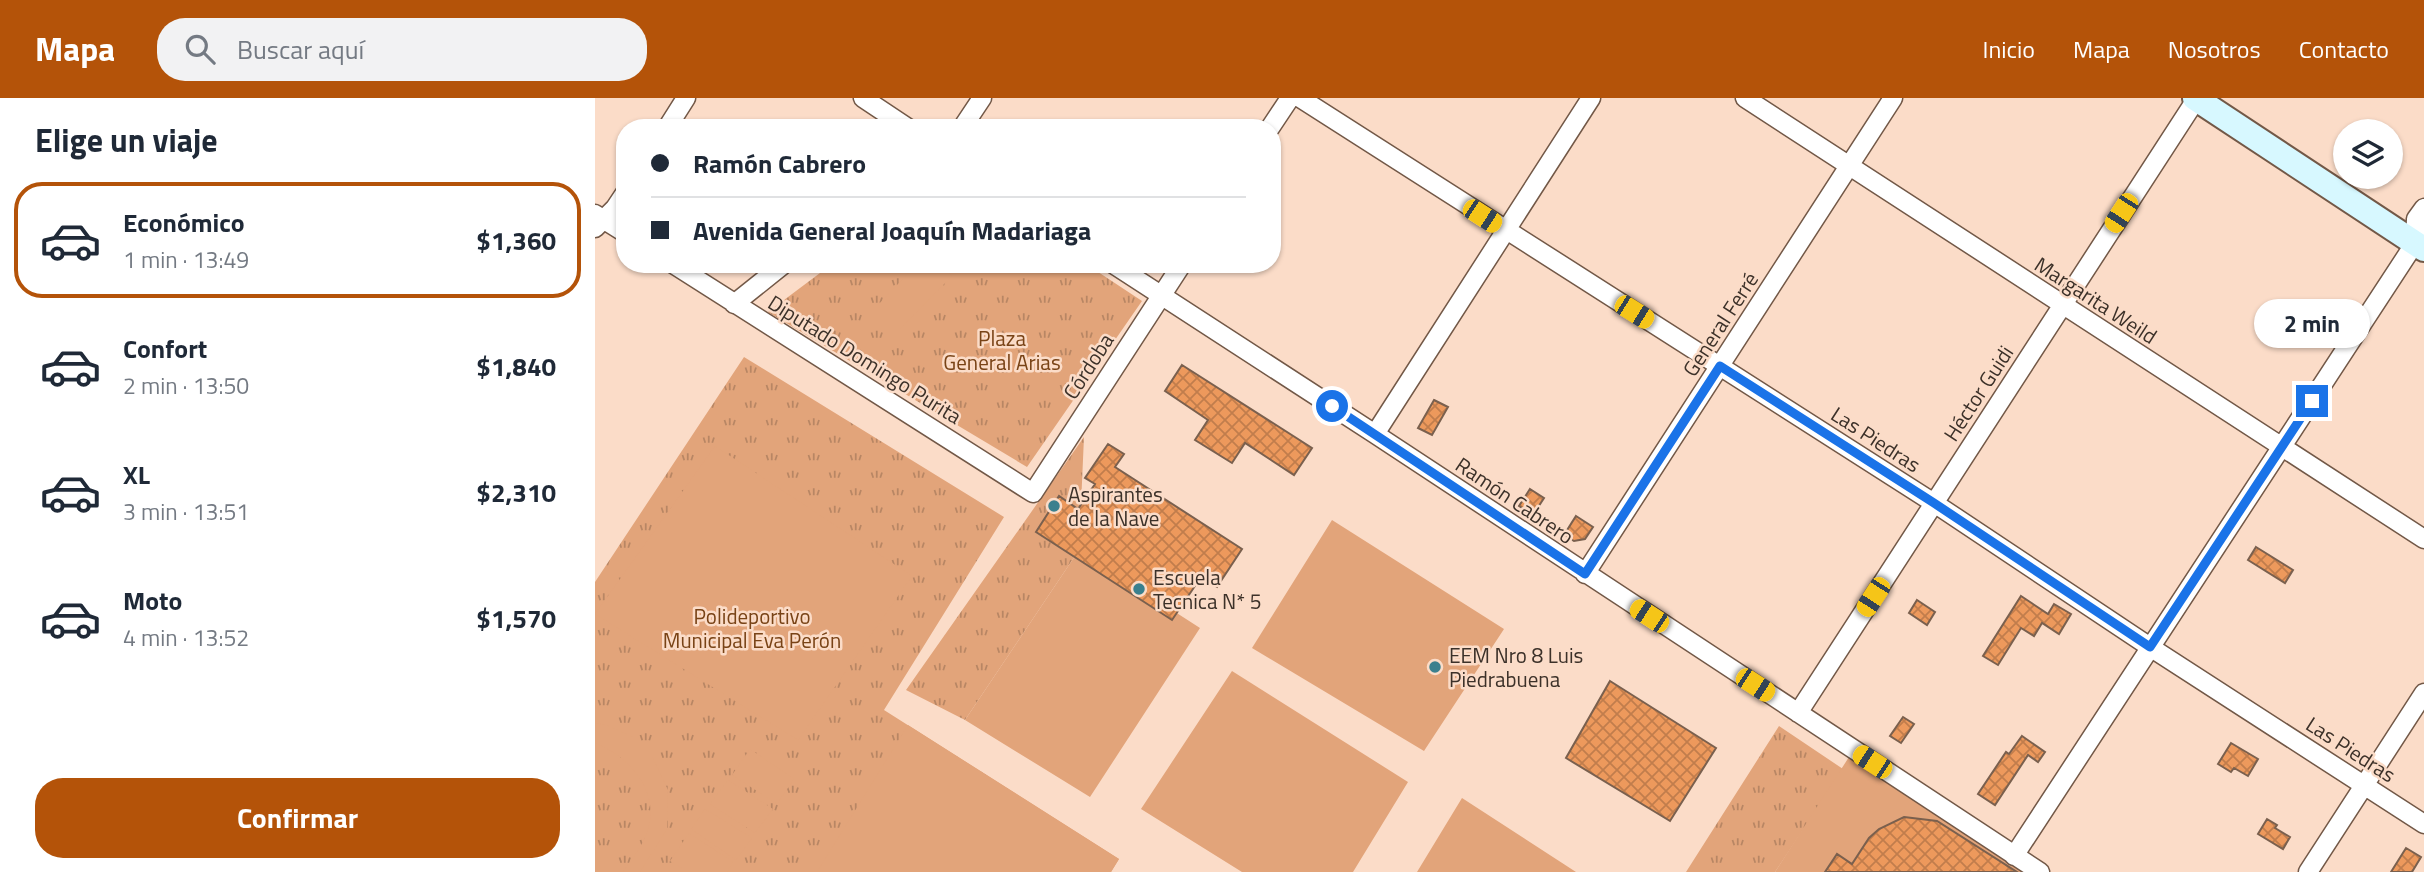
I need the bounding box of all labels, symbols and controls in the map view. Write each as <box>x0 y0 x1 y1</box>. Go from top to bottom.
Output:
search box <box>157 18 647 81</box>
text: Mapa <box>35 24 115 74</box>
icon: search <box>181 30 219 68</box>
text: Buscar aquí <box>237 30 364 69</box>
text: Inicio <box>1983 31 2035 67</box>
text: Mapa <box>2073 31 2130 67</box>
text: Nosotros <box>2168 31 2261 67</box>
text: Contacto <box>2299 31 2389 67</box>
text: Elige un viaje <box>35 116 218 164</box>
map controls <box>2333 119 2403 189</box>
button: layers <box>2333 119 2403 189</box>
text: Ramón Cabrero <box>693 144 866 183</box>
car <box>2101 190 2142 236</box>
car <box>1459 196 1506 236</box>
text: Económico <box>123 203 245 242</box>
icon: car <box>39 209 102 272</box>
text: Avenida General Joaquín Madariaga <box>693 211 1091 250</box>
text: $1,360 <box>476 221 556 260</box>
text: 1 min · 13:49 <box>123 242 249 277</box>
street label: Margarita Weild <box>2028 248 2164 352</box>
street label: General Ferré <box>1674 265 1766 383</box>
street label: Diputado Domingo Purita <box>762 286 968 432</box>
car <box>1611 292 1658 332</box>
callout: 2 min <box>2254 300 2370 348</box>
text: 2 min <box>2284 306 2340 341</box>
park label: Plaza General Arias <box>943 322 1061 378</box>
street label: Córdoba <box>1055 326 1122 405</box>
text: Confort <box>123 329 207 368</box>
icon: car <box>39 335 102 398</box>
street label: Héctor Guidi <box>1935 339 2021 447</box>
text: $1,840 <box>476 347 556 386</box>
text: 2 min · 13:50 <box>123 368 249 403</box>
route end <box>2296 385 2328 417</box>
route start <box>1316 390 1348 422</box>
street label: Las Piedras <box>1825 398 1927 480</box>
street label: Ramón Cabrero <box>1449 448 1581 552</box>
text: XL <box>123 455 150 494</box>
icon: car <box>39 461 102 524</box>
text: $2,310 <box>476 473 556 512</box>
place label: Aspirantes de la Nave <box>1068 478 1163 534</box>
text: 3 min · 13:51 <box>123 494 249 529</box>
marker: Aspirantes de la Nave <box>1046 498 1062 514</box>
place label: Escuela Tecnica N* 5 <box>1153 561 1261 617</box>
car <box>1853 574 1894 620</box>
text: Moto <box>123 581 182 620</box>
marker: Escuela Tecnica N* 5 <box>1131 581 1147 597</box>
icon: car <box>39 587 102 650</box>
car <box>1626 596 1673 636</box>
text: $1,570 <box>476 599 556 638</box>
park label: Polideportivo Municipal Eva Perón <box>663 600 841 656</box>
text: 4 min · 13:52 <box>123 620 249 655</box>
place label: EEM Nro 8 Luis Piedrabuena <box>1449 639 1583 695</box>
marker: EEM Nro 8 Luis Piedrabuena <box>1427 659 1443 675</box>
car <box>1732 665 1779 705</box>
street label: Las Piedras <box>2300 708 2402 790</box>
car <box>1849 742 1896 782</box>
button: Confirmar <box>35 778 560 858</box>

